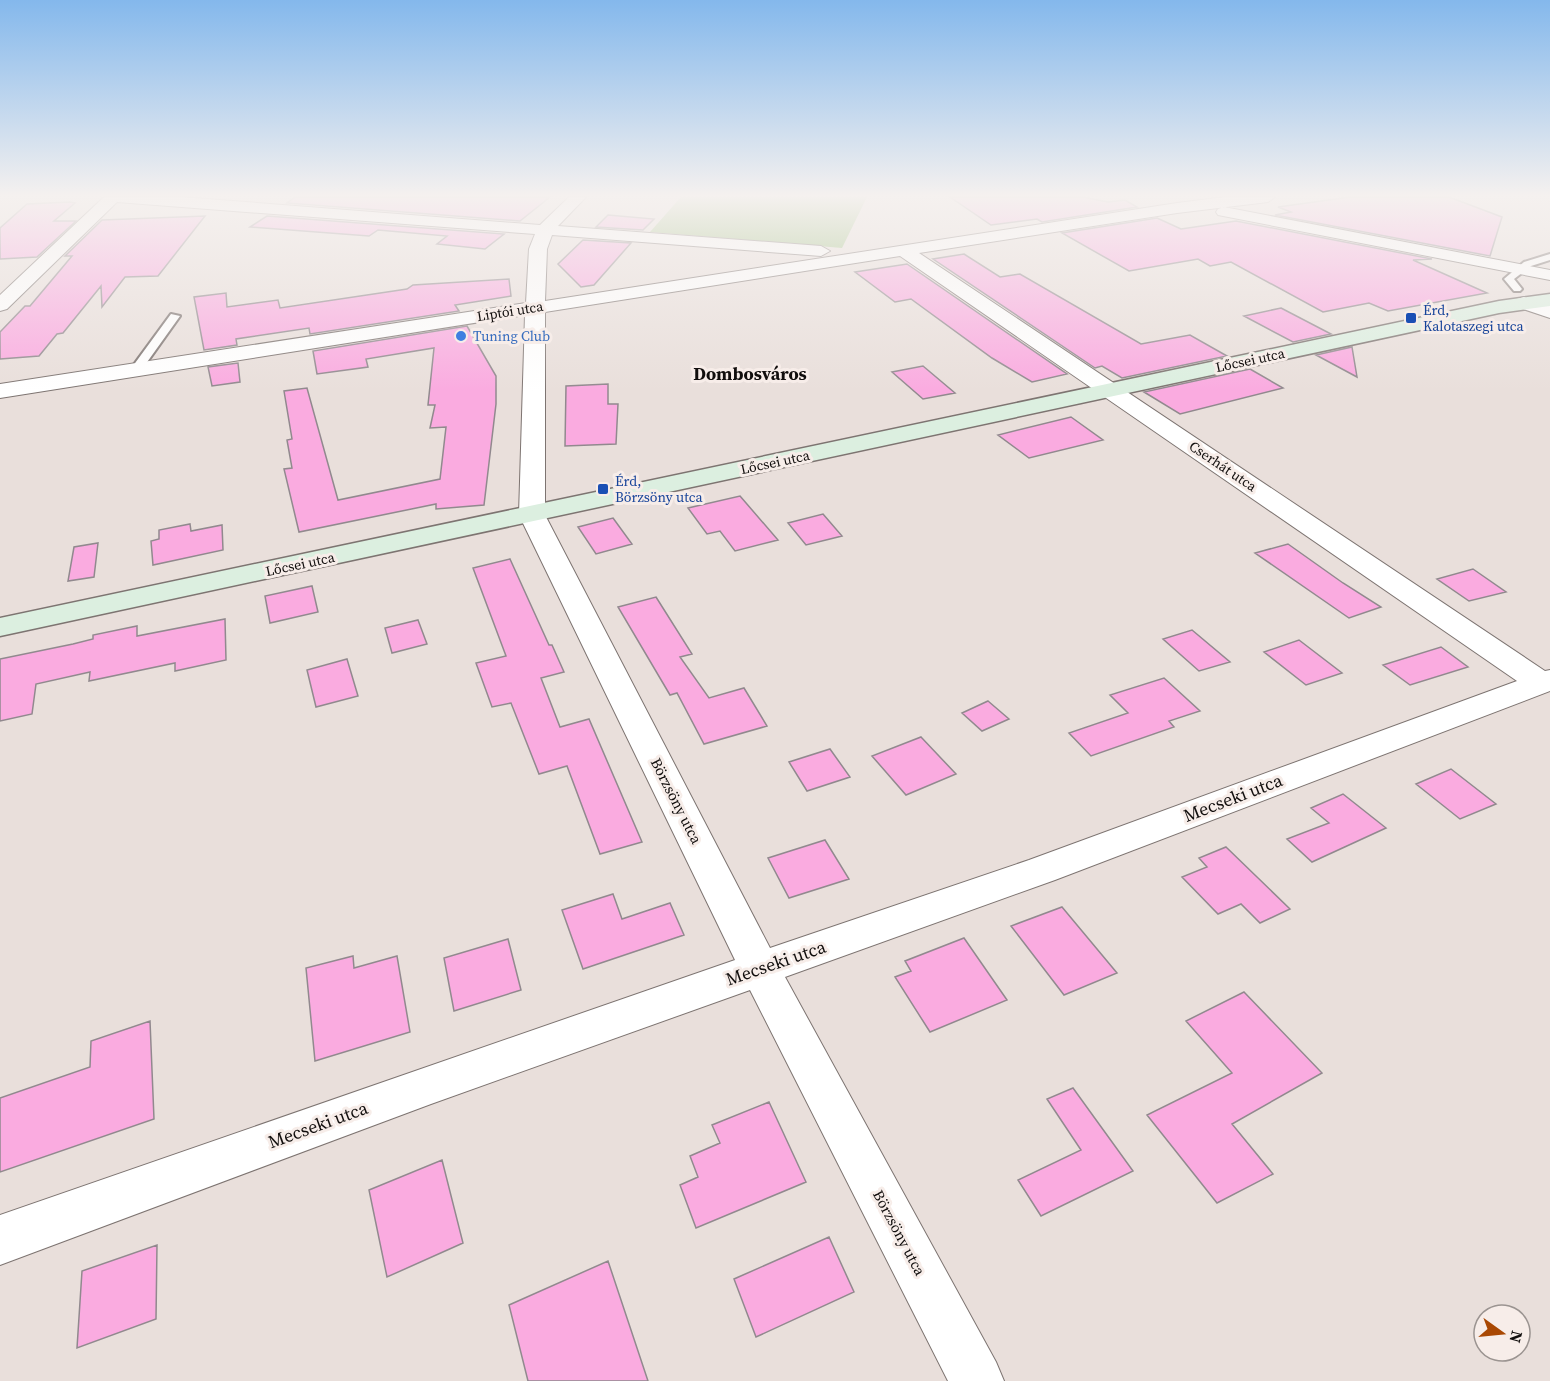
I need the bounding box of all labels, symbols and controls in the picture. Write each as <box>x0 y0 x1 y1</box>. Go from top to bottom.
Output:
street label: Liptói utca <box>475 296 545 326</box>
place label: Érd, Kalotaszegi utca <box>1423 300 1525 336</box>
marker: Érd, Kalotaszegi utca <box>1404 311 1418 325</box>
place label: Tuning Club <box>473 326 550 346</box>
marker: Tuning Club <box>454 329 468 343</box>
street label: Lőcsei utca <box>1214 343 1287 377</box>
district label: Dombosváros <box>693 361 807 386</box>
street label: Cserhát utca <box>1185 436 1262 497</box>
street label: Lőcsei utca <box>739 445 812 479</box>
place label: Érd, Börzsöny utca <box>615 471 704 507</box>
marker: Érd, Börzsöny utca <box>596 482 610 496</box>
street label: Lőcsei utca <box>264 547 337 581</box>
street label: Börzsöny utca <box>646 754 707 848</box>
street label: Mecseki utca <box>1180 767 1287 828</box>
street label: Mecseki utca <box>722 933 830 991</box>
street label: Mecseki utca <box>265 1095 372 1154</box>
street label: Börzsöny utca <box>868 1186 931 1280</box>
north arrow <box>1472 1303 1532 1363</box>
text: N <box>1504 1328 1529 1346</box>

